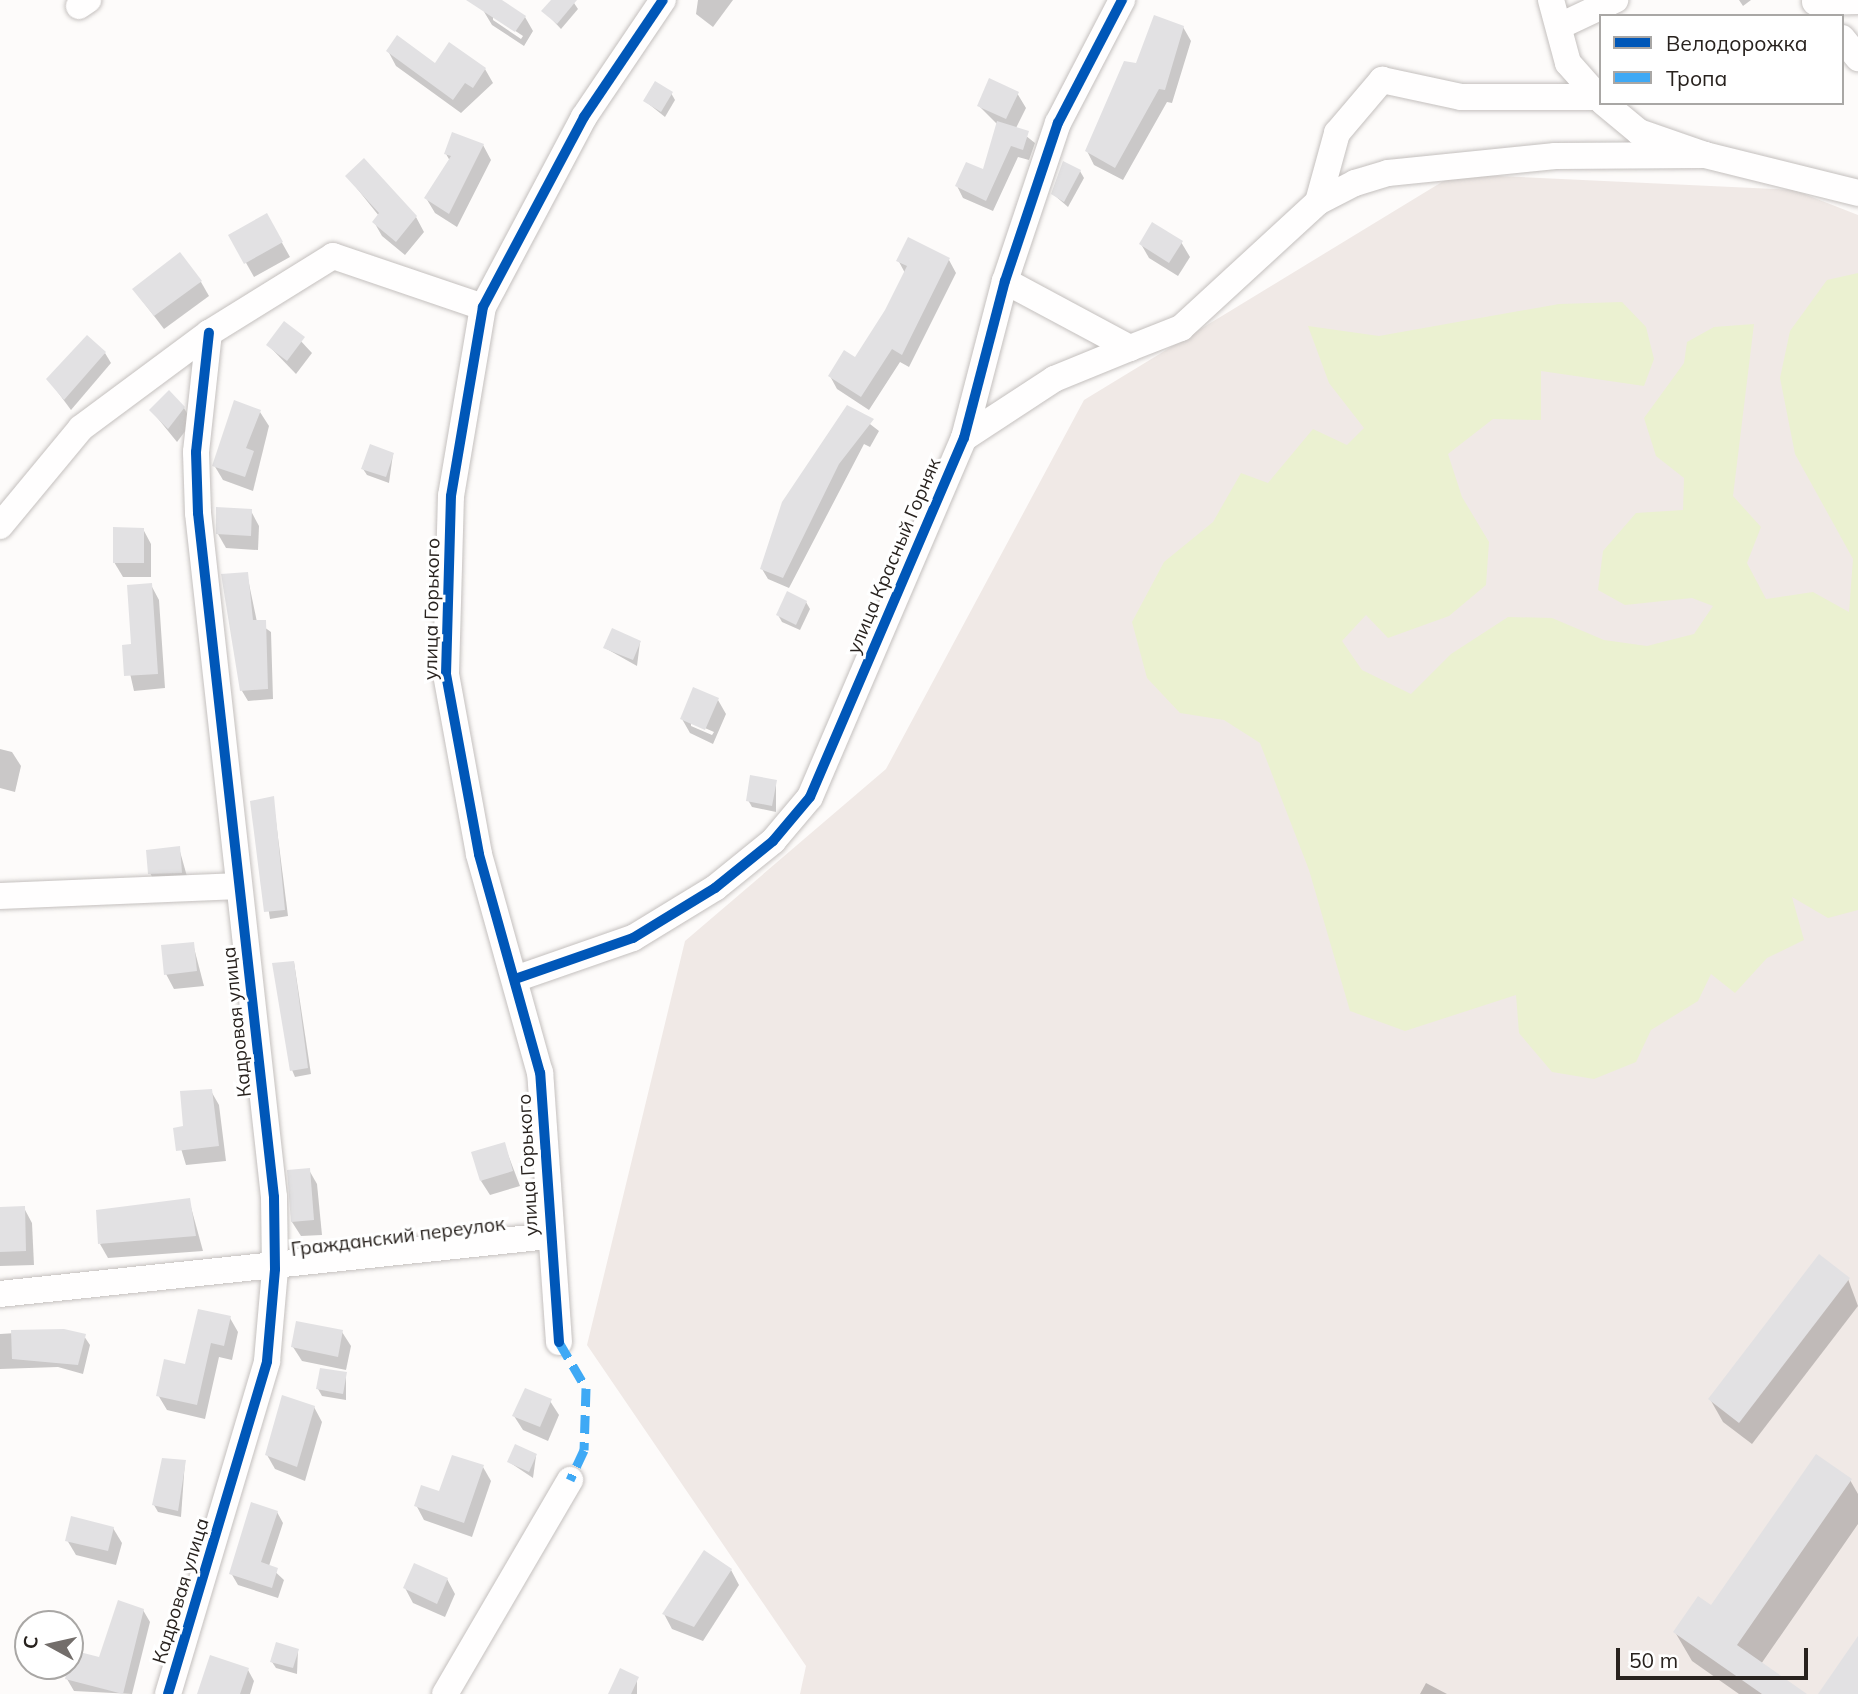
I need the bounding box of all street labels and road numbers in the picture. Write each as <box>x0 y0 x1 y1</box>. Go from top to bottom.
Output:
street label: улица Красный Горняк <box>842 455 946 657</box>
street label: улица Горького <box>419 538 445 680</box>
street label: Кадровая улица <box>218 946 256 1098</box>
street label: улица Горького <box>513 1093 543 1237</box>
street label: Гражданский переулок <box>290 1213 506 1261</box>
street label: Кадровая улица <box>148 1515 214 1667</box>

